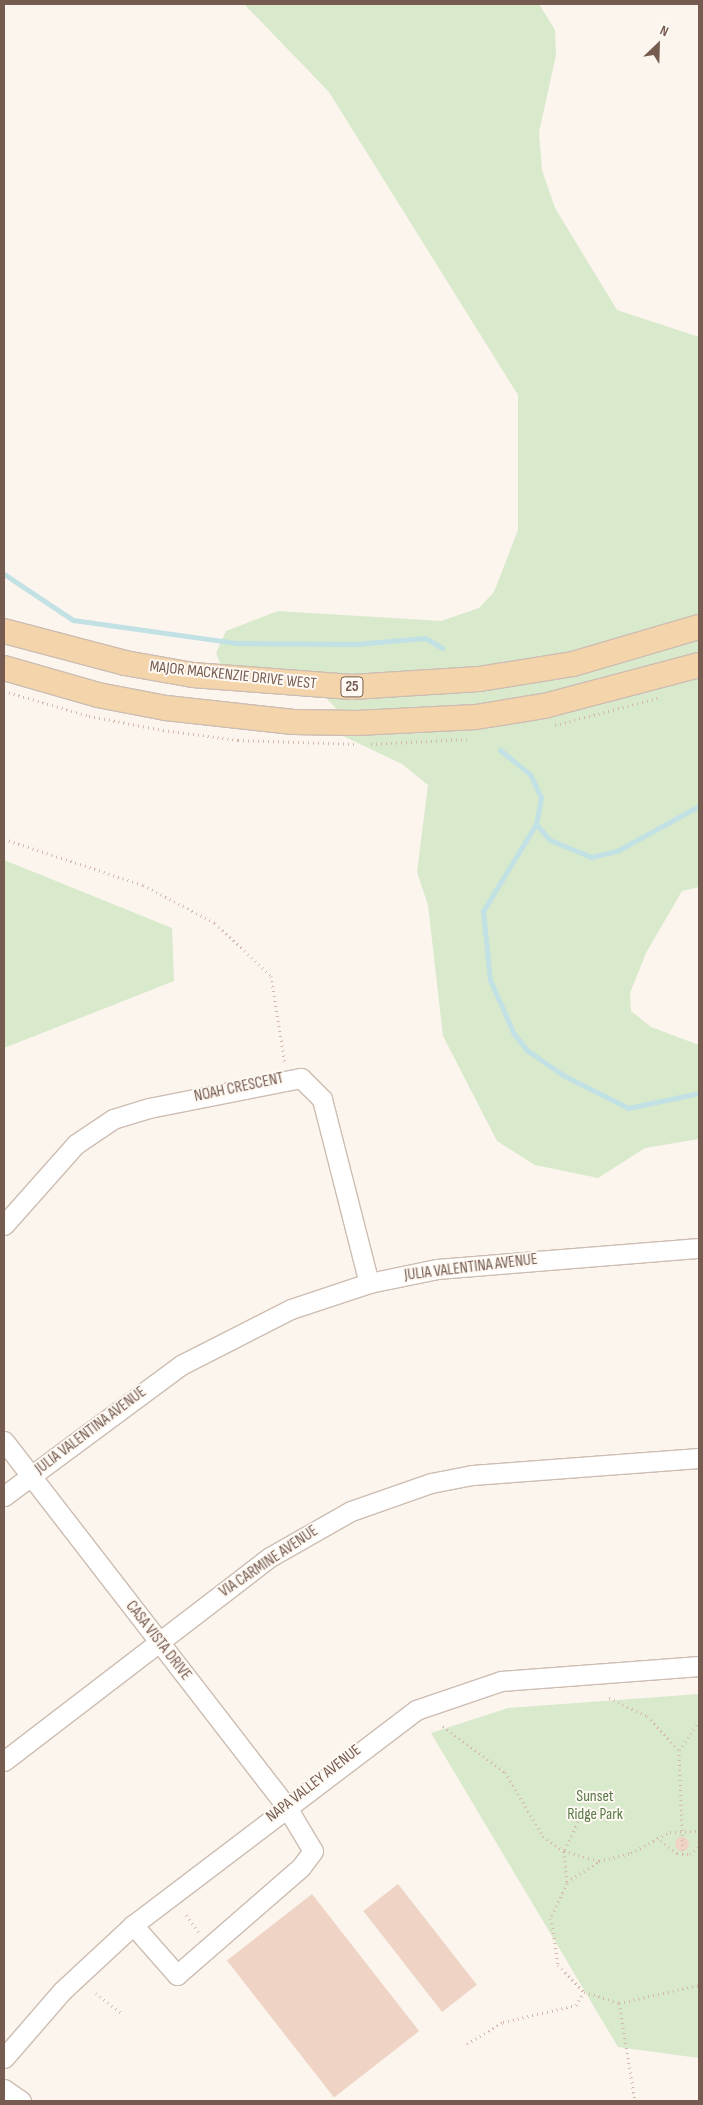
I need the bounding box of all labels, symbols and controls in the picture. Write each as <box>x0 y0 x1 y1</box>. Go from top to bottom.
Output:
north arrow <box>633 20 683 70</box>
text: N <box>657 22 671 40</box>
street label: MAJOR MACKENZIE DRIVE WEST <box>149 658 317 694</box>
road number: 25 <box>340 674 364 700</box>
street label: NOAH CRESCENT <box>192 1069 286 1107</box>
street label: JULIA VALENTINA AVENUE <box>403 1250 539 1286</box>
street label: JULIA VALENTINA AVENUE <box>32 1383 150 1479</box>
street label: VIA CARMINE AVENUE <box>216 1522 322 1602</box>
street label: CASA VISTA DRIVE <box>121 1597 195 1685</box>
street label: NAPA VALLEY AVENUE <box>263 1741 365 1827</box>
park label: Sunset Ridge Park <box>567 1787 623 1825</box>

